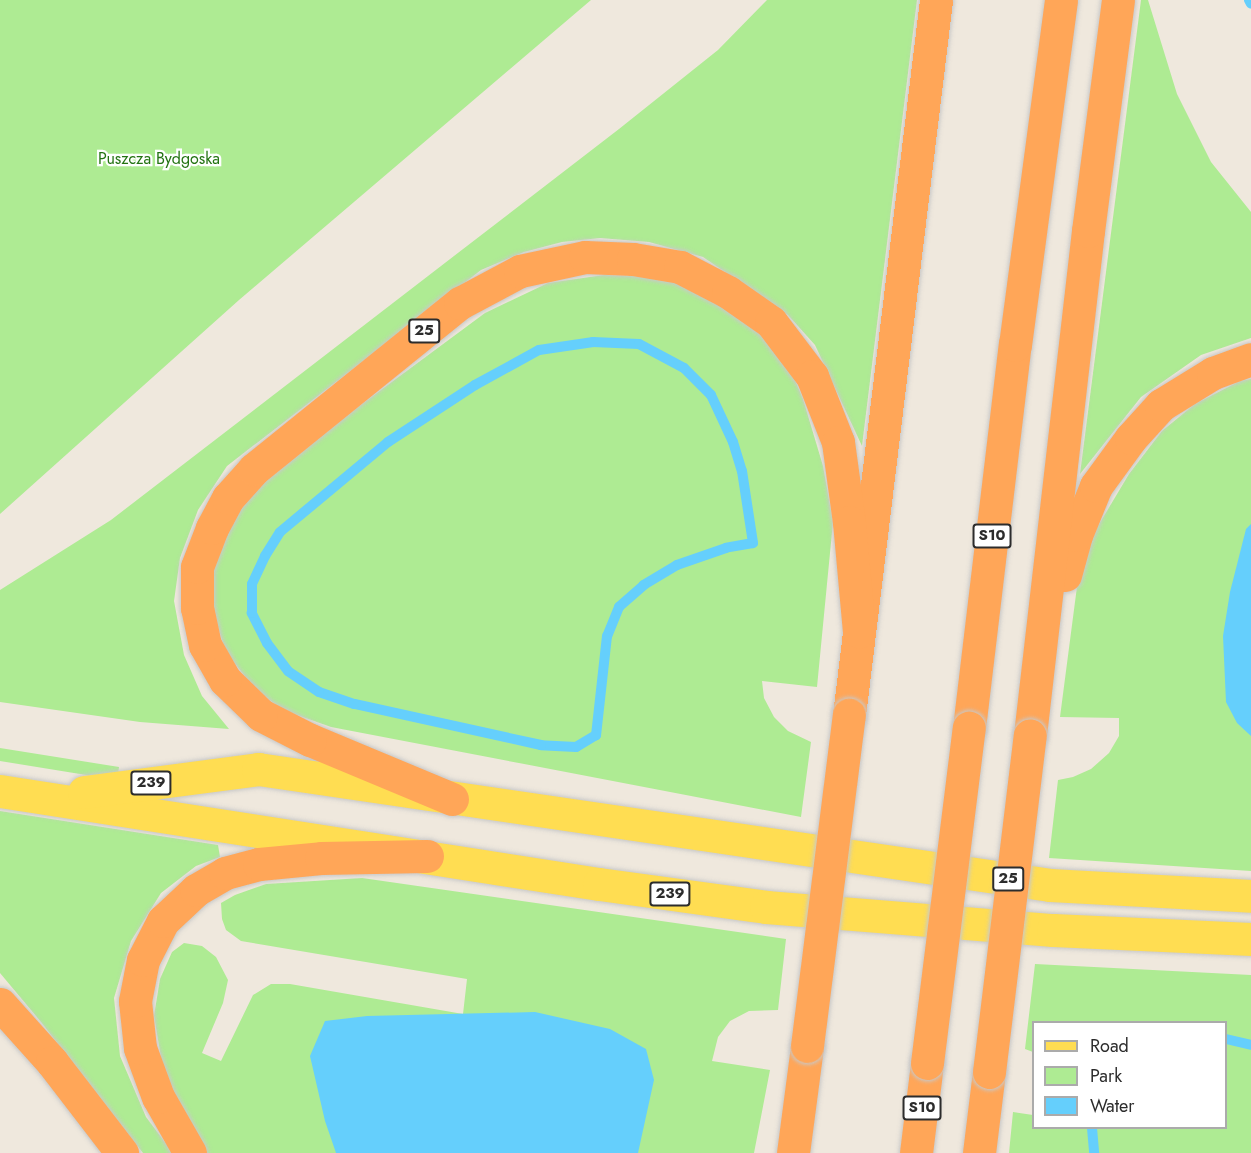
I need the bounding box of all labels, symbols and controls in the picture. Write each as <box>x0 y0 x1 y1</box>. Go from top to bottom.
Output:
park label: Puszcza Bydgoska <box>98 149 220 169</box>
road number: 25 <box>408 319 440 343</box>
road number: S10 <box>972 524 1012 548</box>
road number: 239 <box>130 771 172 795</box>
road number: 25 <box>992 867 1024 891</box>
road number: 239 <box>649 882 691 906</box>
legend <box>1032 1021 1227 1129</box>
text: Road <box>1090 1033 1129 1059</box>
text: Park <box>1090 1063 1122 1089</box>
text: Water <box>1090 1093 1134 1119</box>
road number: S10 <box>902 1096 942 1120</box>

